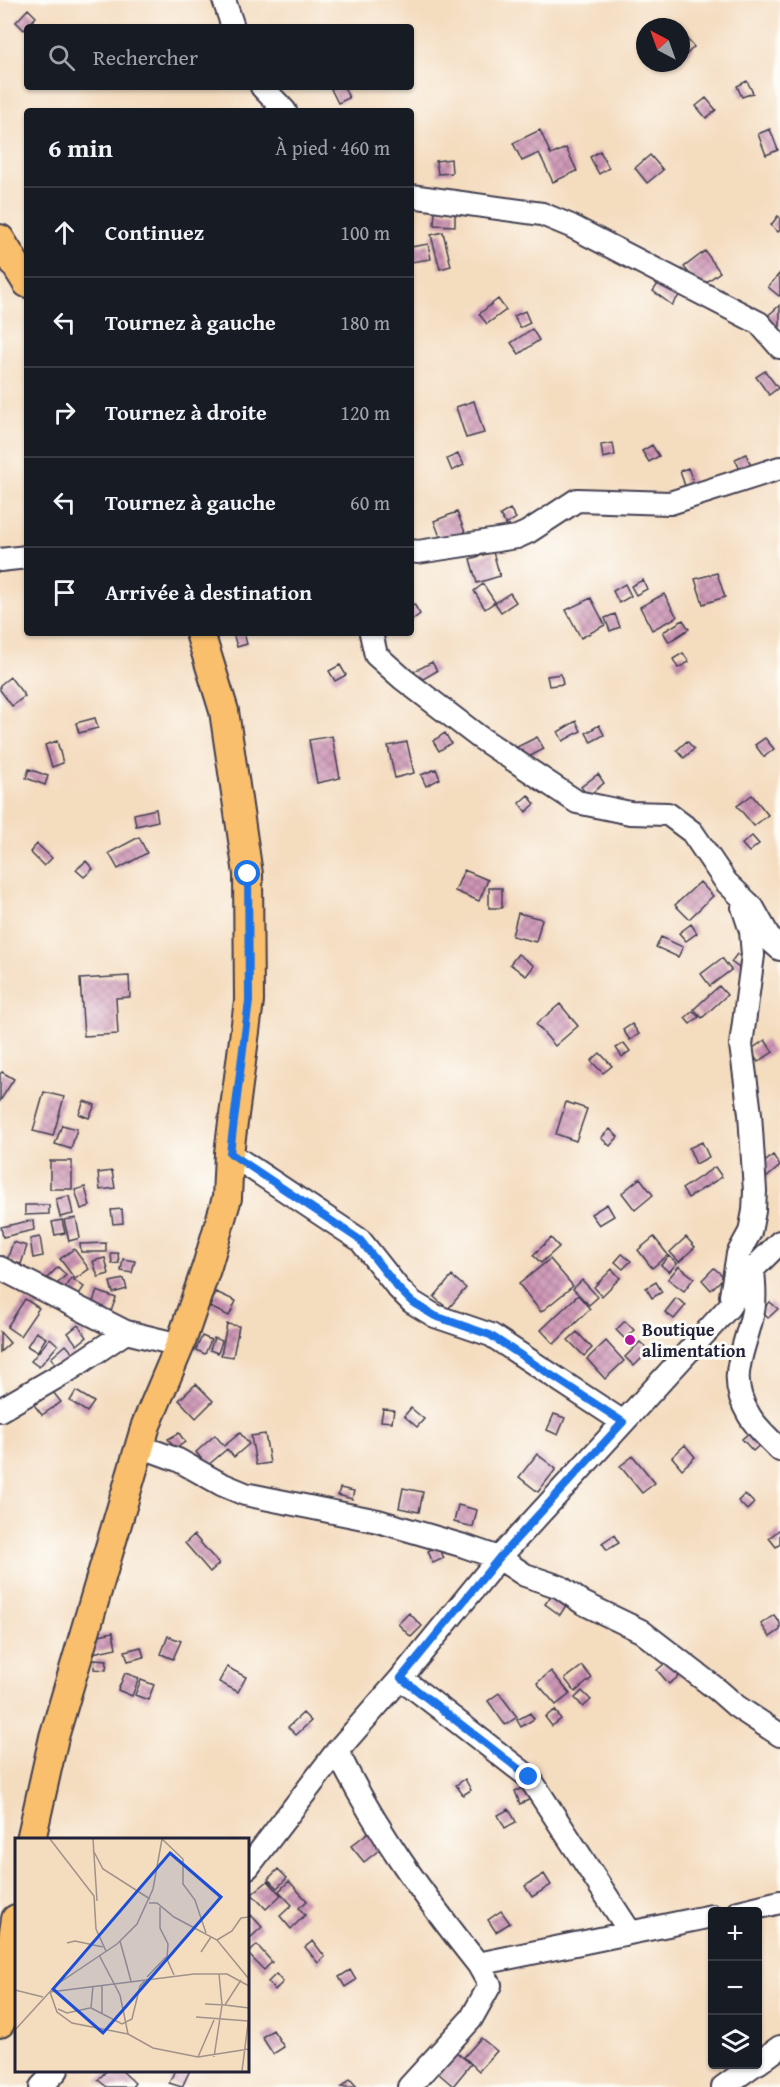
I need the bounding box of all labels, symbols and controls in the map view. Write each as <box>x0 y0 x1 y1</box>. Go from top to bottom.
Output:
north arrow <box>636 18 690 72</box>
search box <box>24 24 414 90</box>
icon: search <box>45 41 78 74</box>
text: Rechercher <box>93 41 198 73</box>
text: 6 min <box>48 128 113 167</box>
text: À pied · 460 m <box>275 133 390 162</box>
icon: ahead <box>48 216 81 249</box>
text: Continuez <box>105 216 204 248</box>
text: 100 m <box>340 218 390 247</box>
icon: left <box>48 306 81 339</box>
text: Tournez à gauche <box>105 306 276 338</box>
text: 180 m <box>340 308 390 337</box>
icon: right <box>48 396 81 429</box>
text: Tournez à droite <box>105 396 267 428</box>
text: 120 m <box>340 398 390 427</box>
icon: left <box>48 486 81 519</box>
text: Tournez à gauche <box>105 486 276 518</box>
text: 60 m <box>350 488 390 517</box>
icon: arrive <box>48 576 81 609</box>
text: Arrivée à destination <box>105 576 312 608</box>
route start <box>234 860 260 886</box>
place label: Boutique alimentation <box>642 1316 746 1364</box>
marker: Boutique alimentation <box>623 1333 637 1347</box>
route end <box>515 1763 541 1789</box>
inset map <box>15 1838 249 2072</box>
map controls <box>708 1907 762 2069</box>
button: + <box>708 1907 762 1961</box>
button: − <box>708 1961 762 2015</box>
button: layers <box>708 2015 762 2069</box>

